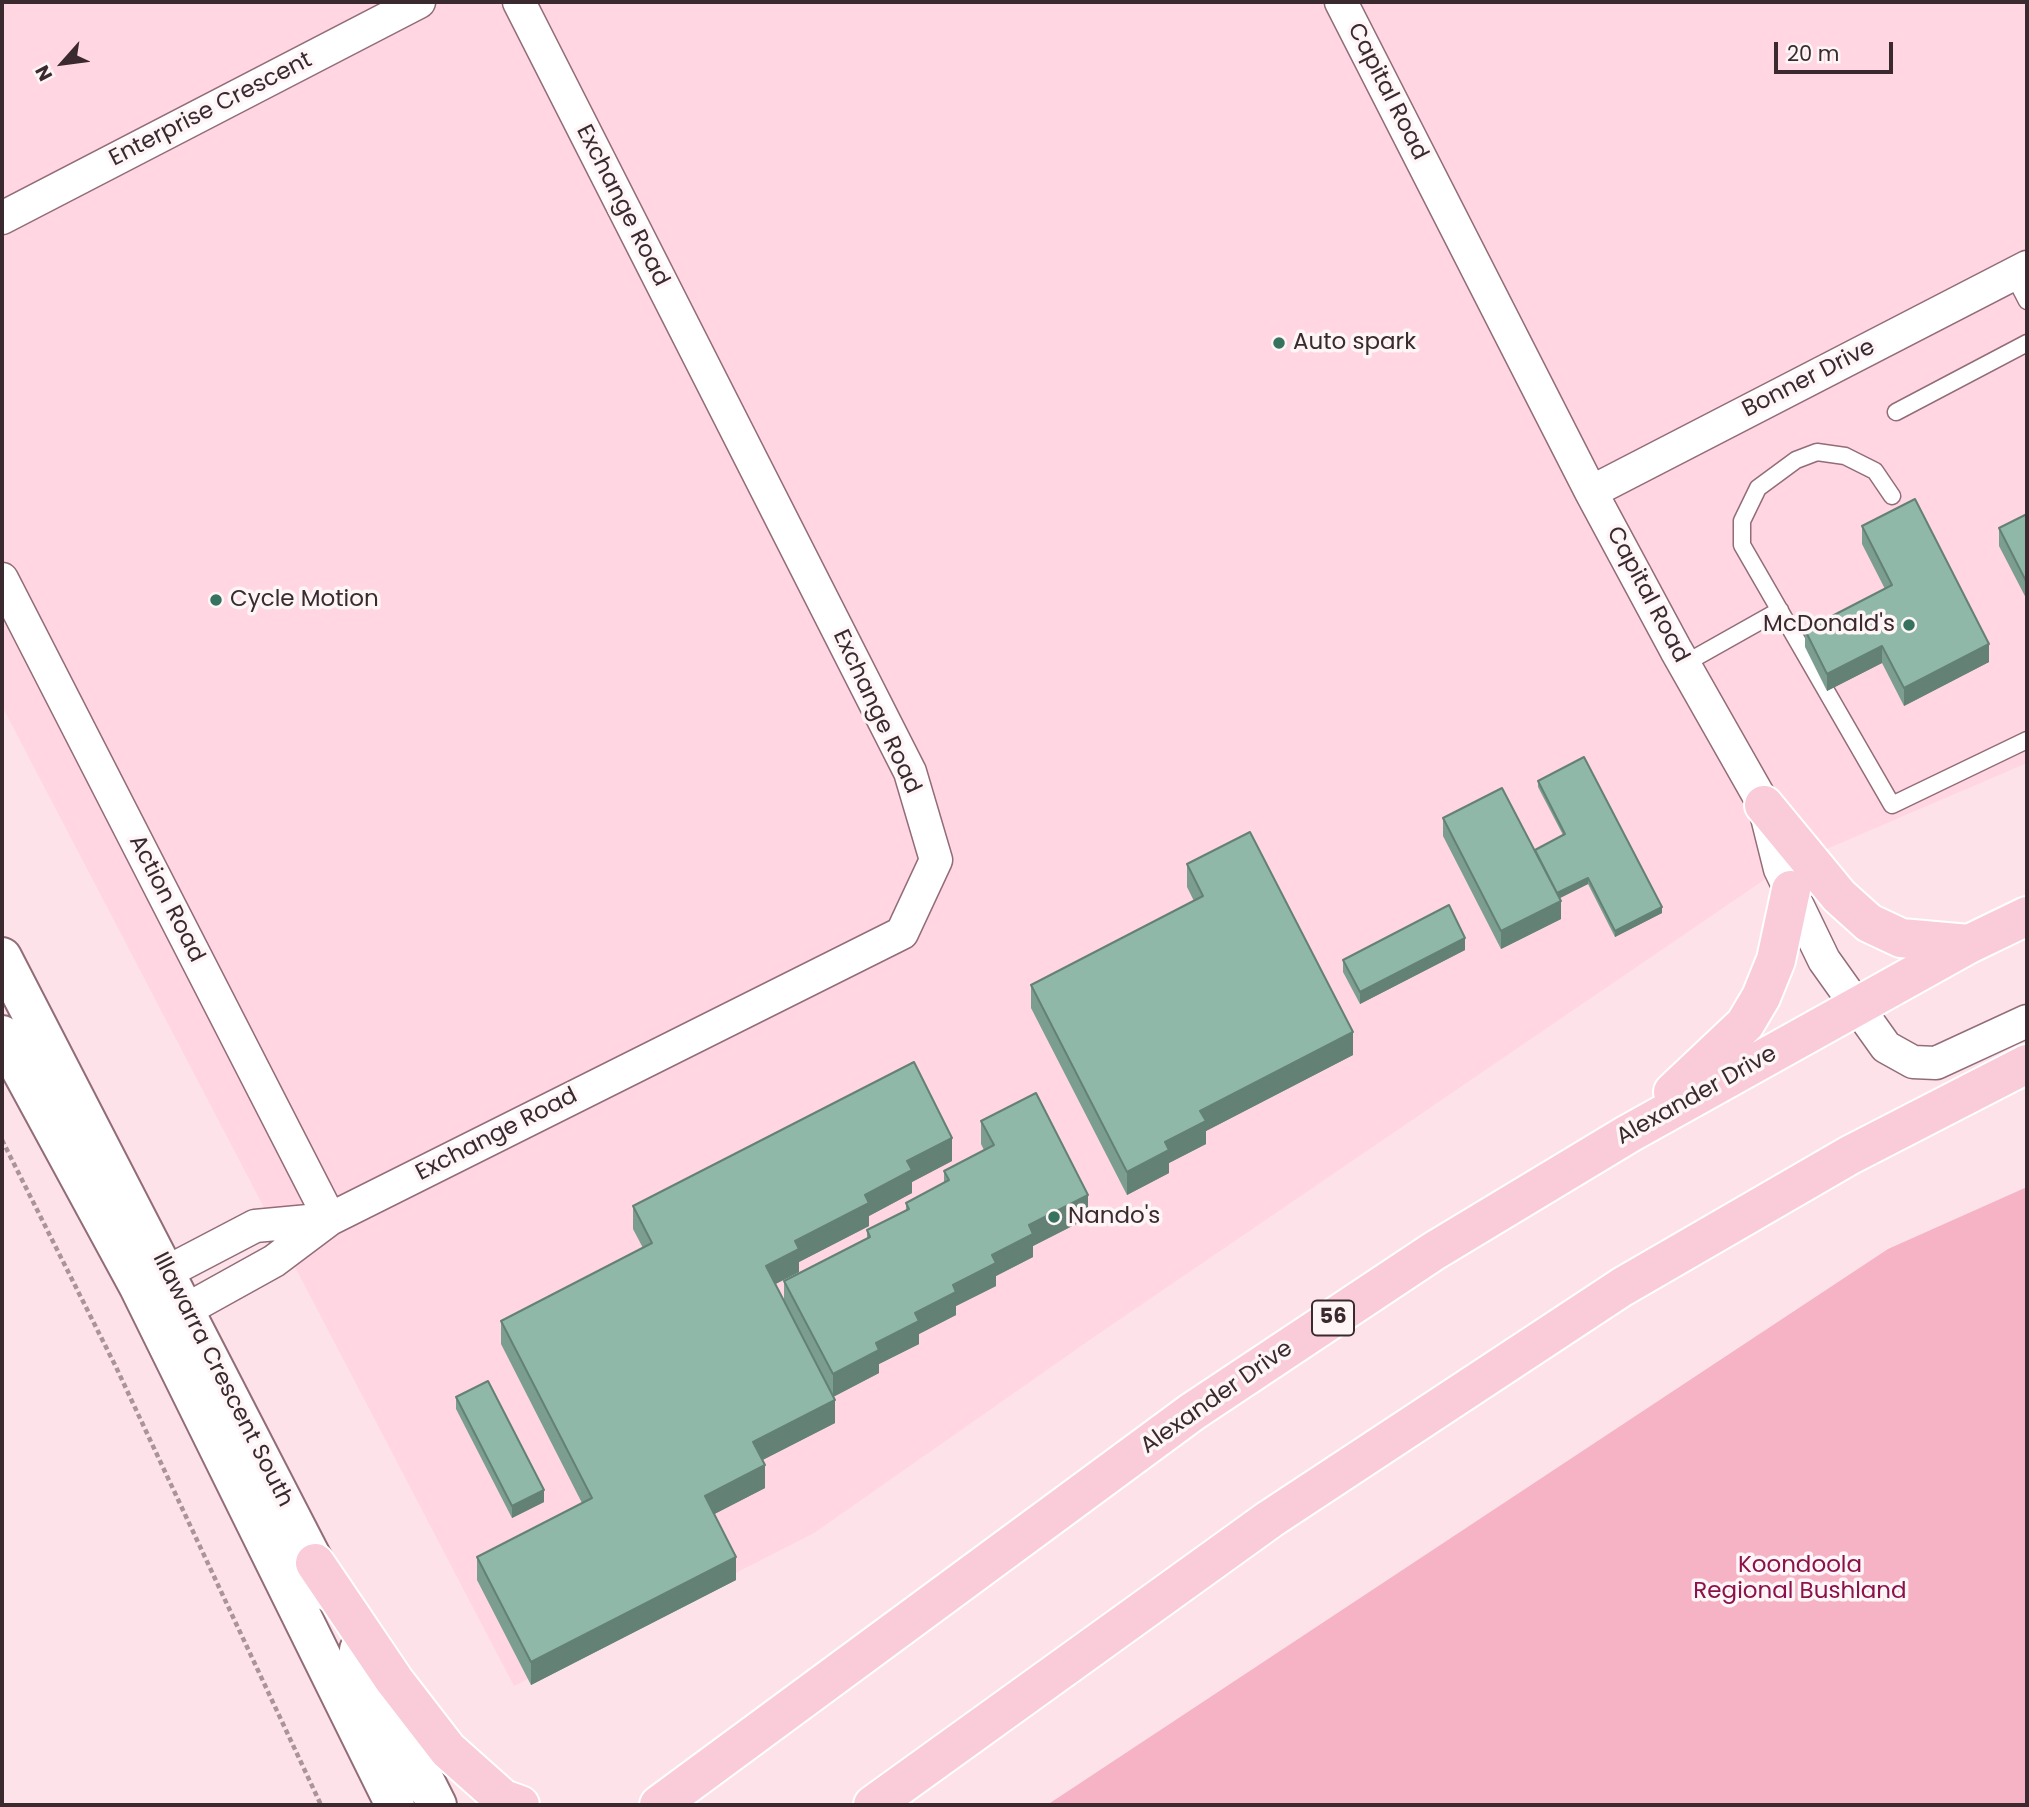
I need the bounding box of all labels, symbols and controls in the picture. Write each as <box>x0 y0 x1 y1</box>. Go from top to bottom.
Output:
street label: Capital Road <box>1341 19 1433 165</box>
north arrow <box>28 28 98 98</box>
scale bar <box>1777 28 1896 72</box>
text: 20 m <box>1787 39 1840 68</box>
street label: Enterprise Crescent <box>105 47 317 173</box>
text: N <box>29 60 59 86</box>
street label: Exchange Road <box>569 121 675 291</box>
place label: Auto spark <box>1293 329 1416 357</box>
street label: Bonner Drive <box>1738 334 1880 424</box>
marker: Auto spark <box>1271 335 1287 351</box>
street label: Capital Road <box>1600 522 1694 668</box>
place label: Cycle Motion <box>230 586 379 614</box>
marker: Cycle Motion <box>208 592 224 608</box>
place label: McDonald's <box>1763 611 1895 639</box>
marker: McDonald's <box>1901 617 1917 633</box>
street label: Exchange Road <box>826 626 926 798</box>
street label: Action Road <box>122 831 210 967</box>
street label: Alexander Drive <box>1612 1041 1782 1151</box>
street label: Exchange Road <box>412 1082 582 1188</box>
place label: Nando's <box>1068 1203 1160 1231</box>
marker: Nando's <box>1046 1209 1062 1225</box>
street label: Illawarra Crescent South <box>146 1248 298 1512</box>
road number: 56 <box>1312 1300 1354 1336</box>
street label: Alexander Drive <box>1136 1335 1298 1461</box>
park label: Koondoola Regional Bushland <box>1693 1552 1907 1606</box>

